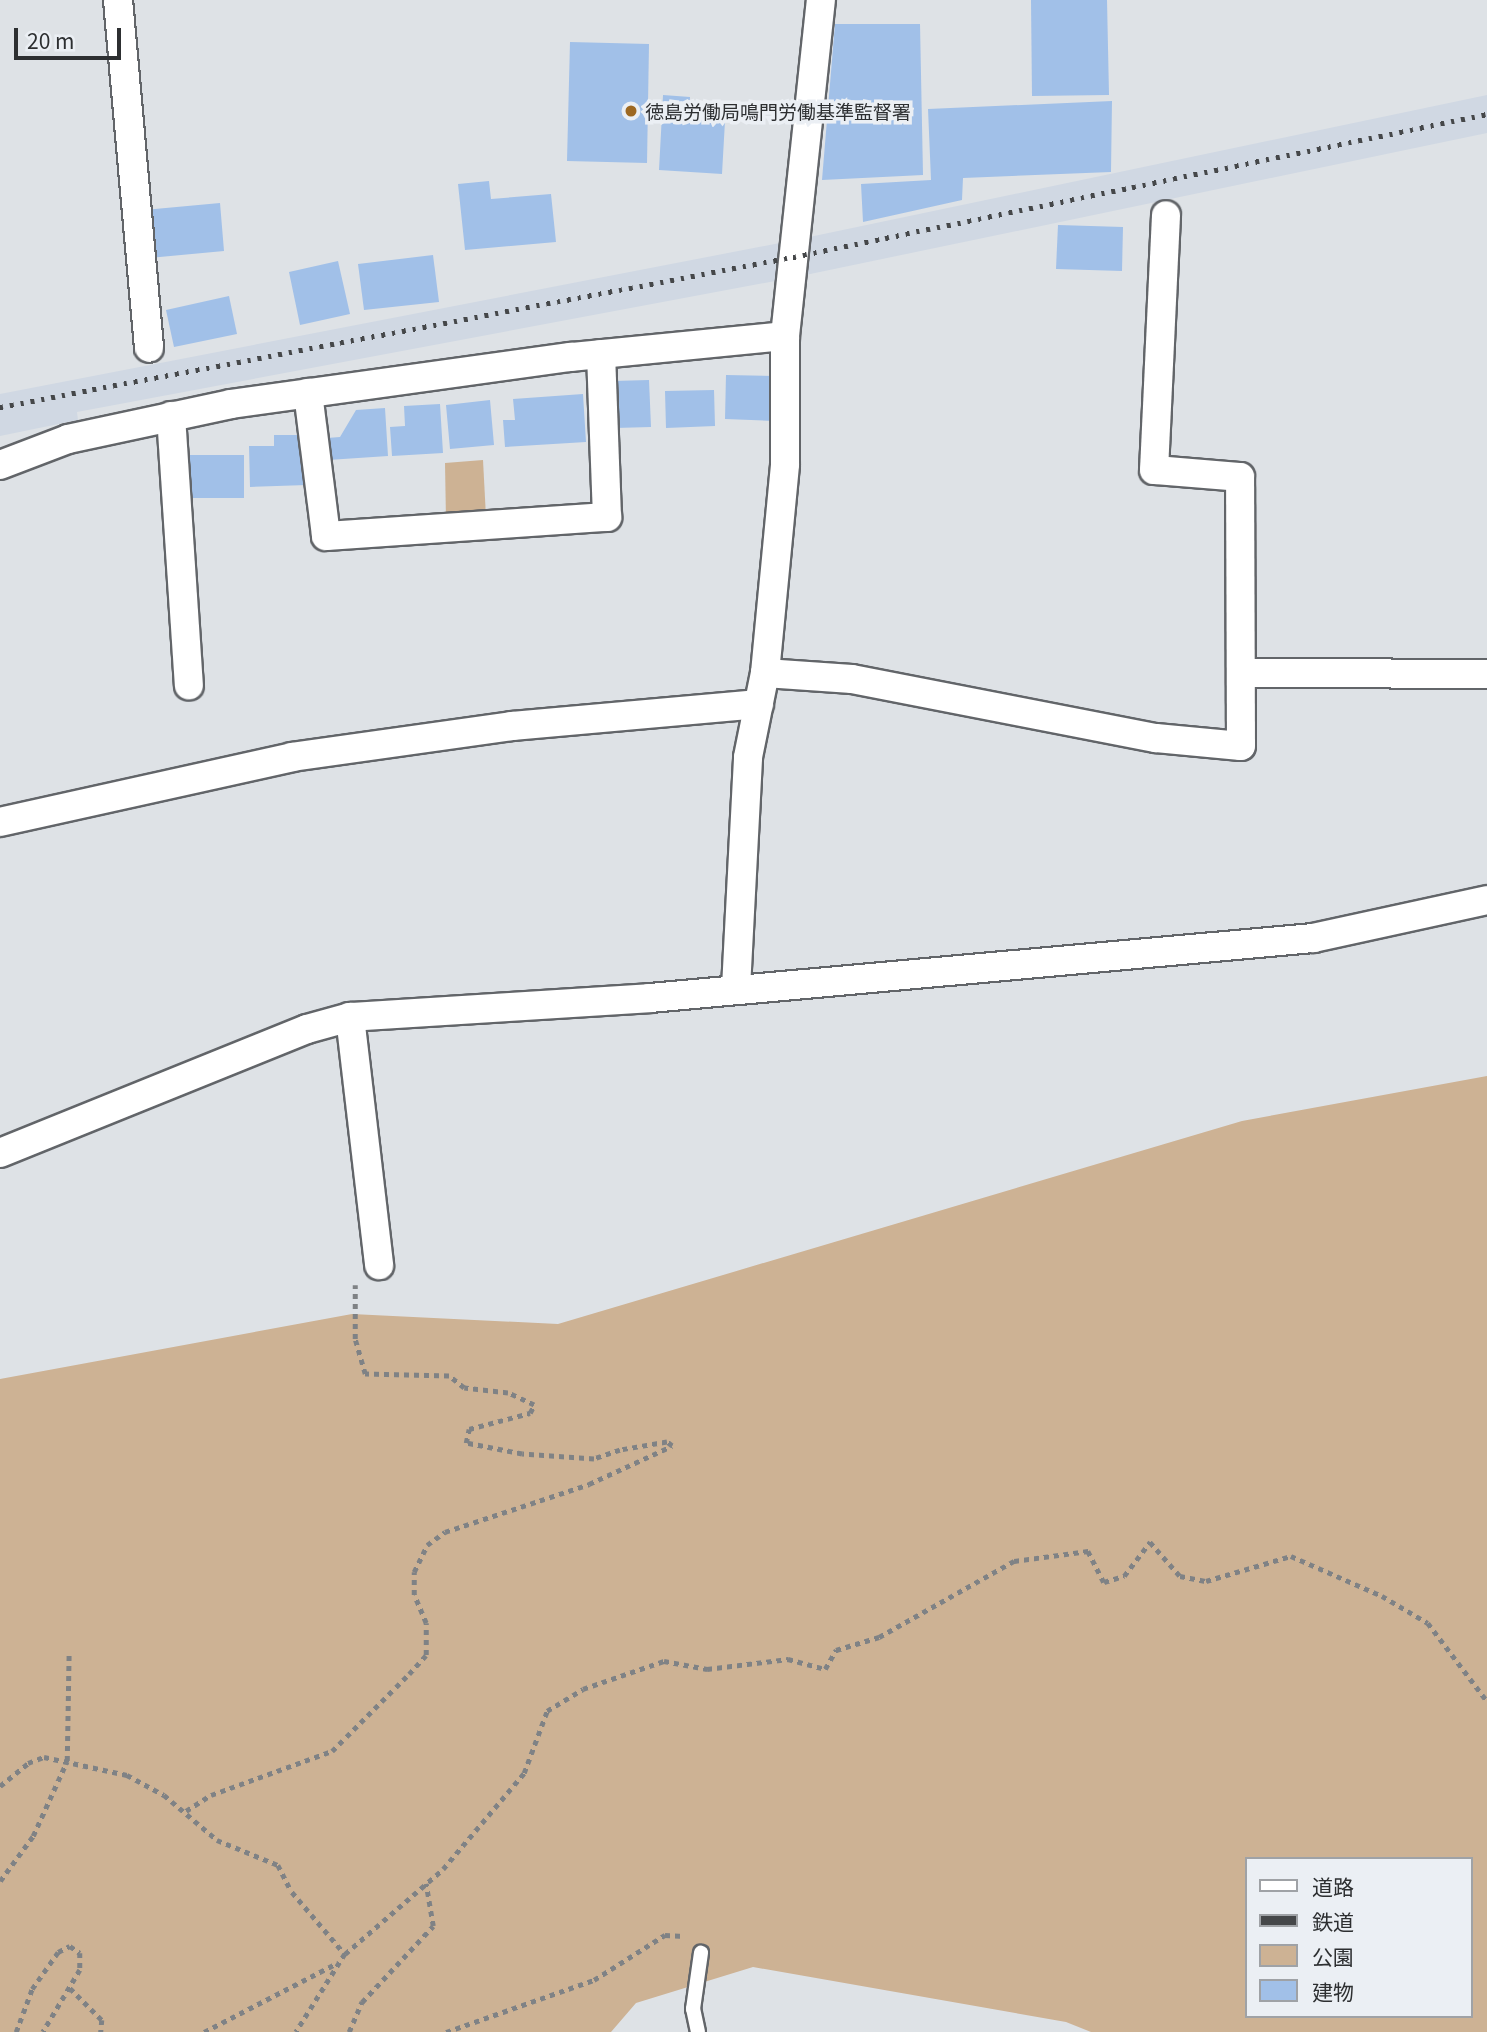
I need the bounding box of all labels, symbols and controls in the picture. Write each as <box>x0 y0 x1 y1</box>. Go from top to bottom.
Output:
scale bar <box>18 14 124 58</box>
text: 20 m <box>27 25 74 55</box>
place label: 徳島労働局鳴門労働基準監督署 <box>645 100 911 122</box>
marker: 徳島労働局鳴門労働基準監督署 <box>623 103 639 119</box>
legend <box>1246 1857 1473 2018</box>
text: 道路 <box>1312 1871 1354 1901</box>
text: 鉄道 <box>1312 1906 1354 1936</box>
text: 公園 <box>1312 1941 1354 1971</box>
text: 建物 <box>1312 1976 1354 2006</box>

